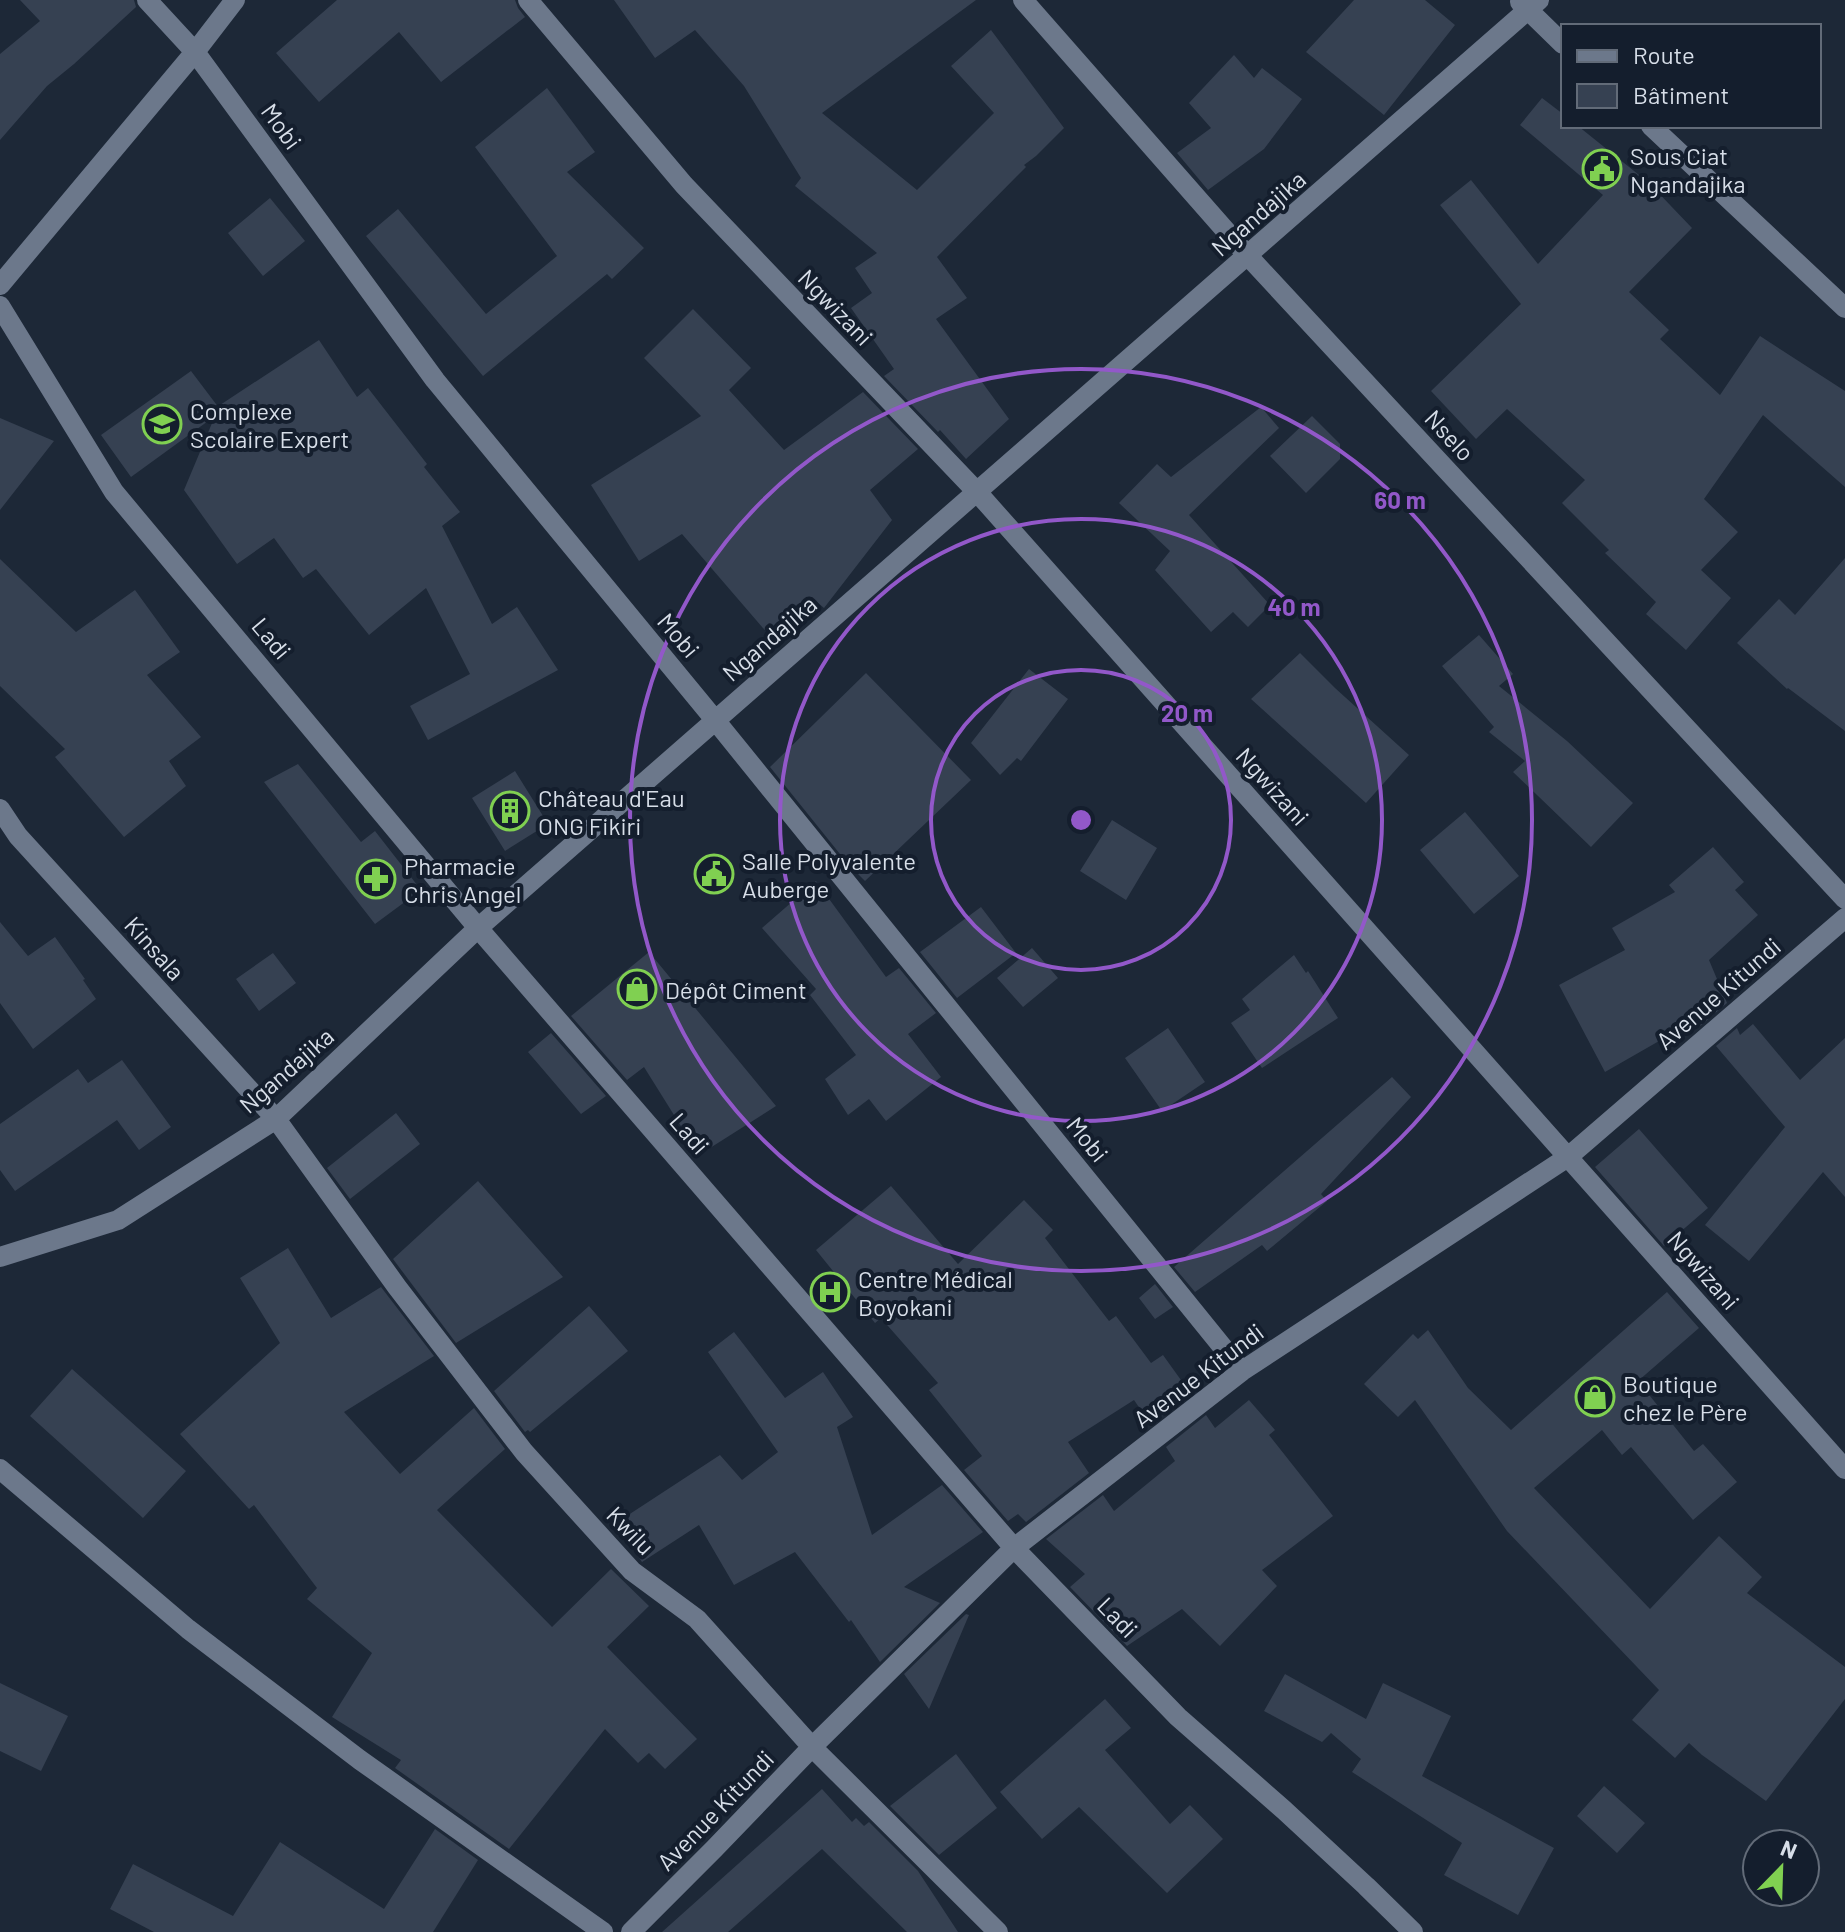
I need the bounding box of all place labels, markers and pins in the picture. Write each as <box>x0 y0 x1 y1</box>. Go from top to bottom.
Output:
place label: Sous Ciat Ngandajika <box>1630 141 1746 198</box>
public building icon: Sous Ciat Ngandajika <box>1581 148 1623 190</box>
place label: Complexe Scolaire Expert <box>190 396 349 453</box>
school or university icon: Complexe Scolaire Expert <box>141 403 183 445</box>
place label: Château d'Eau ONG Fikiri <box>538 783 685 840</box>
building icon: Château d'Eau ONG Fikiri <box>489 790 531 832</box>
centre of rings <box>1067 806 1095 834</box>
place label: Salle Polyvalente Auberge <box>742 846 916 903</box>
place label: Pharmacie Chris Angel <box>404 851 521 908</box>
public building icon: Salle Polyvalente Auberge <box>693 853 735 895</box>
pharmacy icon: Pharmacie Chris Angel <box>355 858 397 900</box>
shop icon: Dépôt Ciment <box>616 968 658 1010</box>
place label: Dépôt Ciment <box>665 975 807 1004</box>
place label: Centre Médical Boyokani <box>858 1264 1013 1321</box>
hospital icon: Centre Médical Boyokani <box>809 1271 851 1313</box>
place label: Boutique chez le Père <box>1623 1369 1748 1426</box>
shop icon: Boutique chez le Père <box>1574 1376 1616 1418</box>

